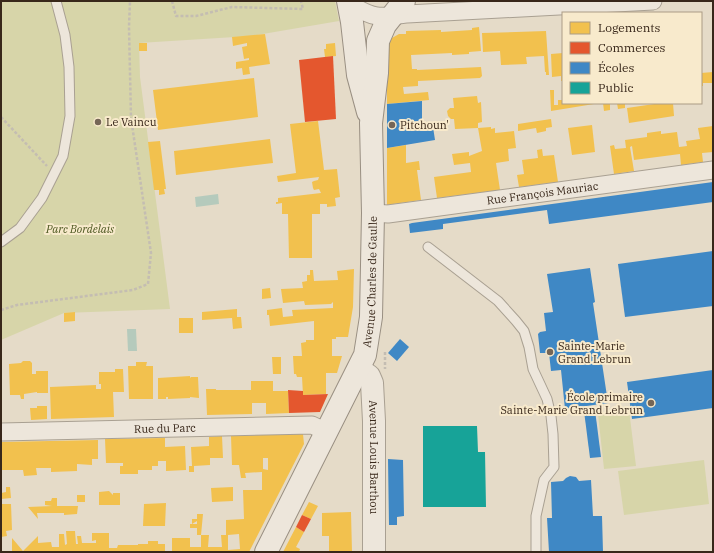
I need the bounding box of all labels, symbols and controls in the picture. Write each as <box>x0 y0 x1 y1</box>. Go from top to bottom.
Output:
legend <box>562 12 702 104</box>
text: Logements <box>598 20 661 35</box>
text: Commerces <box>598 40 666 55</box>
text: Écoles <box>598 60 634 75</box>
text: Public <box>598 80 634 95</box>
place label: Le Vaincu <box>106 115 157 129</box>
marker: Le Vaincu <box>93 117 103 127</box>
place label: Pitchoun' <box>400 118 449 132</box>
marker: Pitchoun' <box>387 120 397 130</box>
street label: Rue François Mauriac <box>486 179 600 208</box>
street label: Avenue Charles de Gaulle <box>359 216 380 349</box>
park label: Parc Bordelais <box>45 222 115 236</box>
place label: Sainte-Marie Grand Lebrun <box>558 339 631 366</box>
marker: Sainte-Marie Grand Lebrun <box>545 347 555 357</box>
place label: École primaire Sainte-Marie Grand Lebrun <box>500 390 643 417</box>
marker: École primaire Sainte-Marie Grand Lebrun <box>646 398 656 408</box>
street label: Avenue Louis Barthou <box>366 400 381 515</box>
street label: Rue du Parc <box>134 421 196 436</box>

